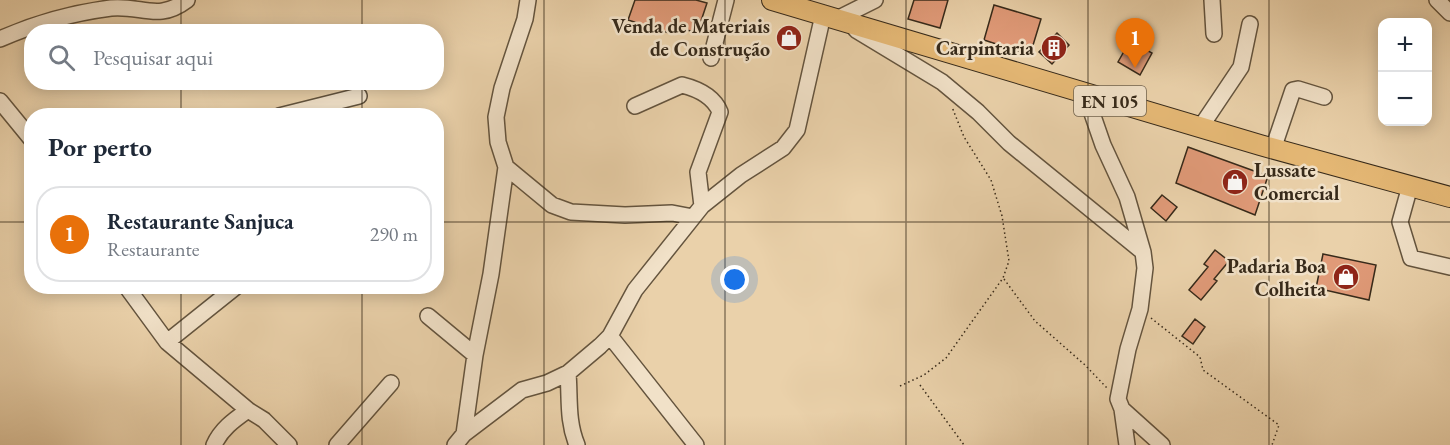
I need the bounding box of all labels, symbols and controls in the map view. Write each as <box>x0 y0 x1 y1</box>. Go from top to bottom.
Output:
place label: Venda de Materiais de Construção <box>612 13 770 62</box>
map controls <box>1378 18 1432 126</box>
button: + <box>1378 18 1432 72</box>
pin: 1 <box>1116 19 1154 68</box>
shop icon: Venda de Materiais de Construção <box>774 23 804 53</box>
search box <box>24 24 444 90</box>
building icon: Carpintaria <box>1039 33 1069 63</box>
place label: Carpintaria <box>936 35 1034 61</box>
icon: search <box>45 41 78 74</box>
text: Pesquisar aqui <box>93 43 213 72</box>
button: − <box>1378 72 1432 126</box>
road number: EN 105 <box>1074 86 1146 116</box>
text: Por perto <box>48 130 152 164</box>
place label: Lussate Comercial <box>1254 157 1340 206</box>
shop icon: Lussate Comercial <box>1220 167 1250 197</box>
text: Restaurante Sanjuca <box>107 207 294 236</box>
text: 1 <box>64 221 75 247</box>
text: 290 m <box>370 221 418 247</box>
text: Restaurante <box>107 236 200 262</box>
place label: Padaria Boa Colheita <box>1227 253 1326 302</box>
shop icon: Padaria Boa Colheita <box>1331 262 1361 292</box>
your location <box>720 265 749 294</box>

